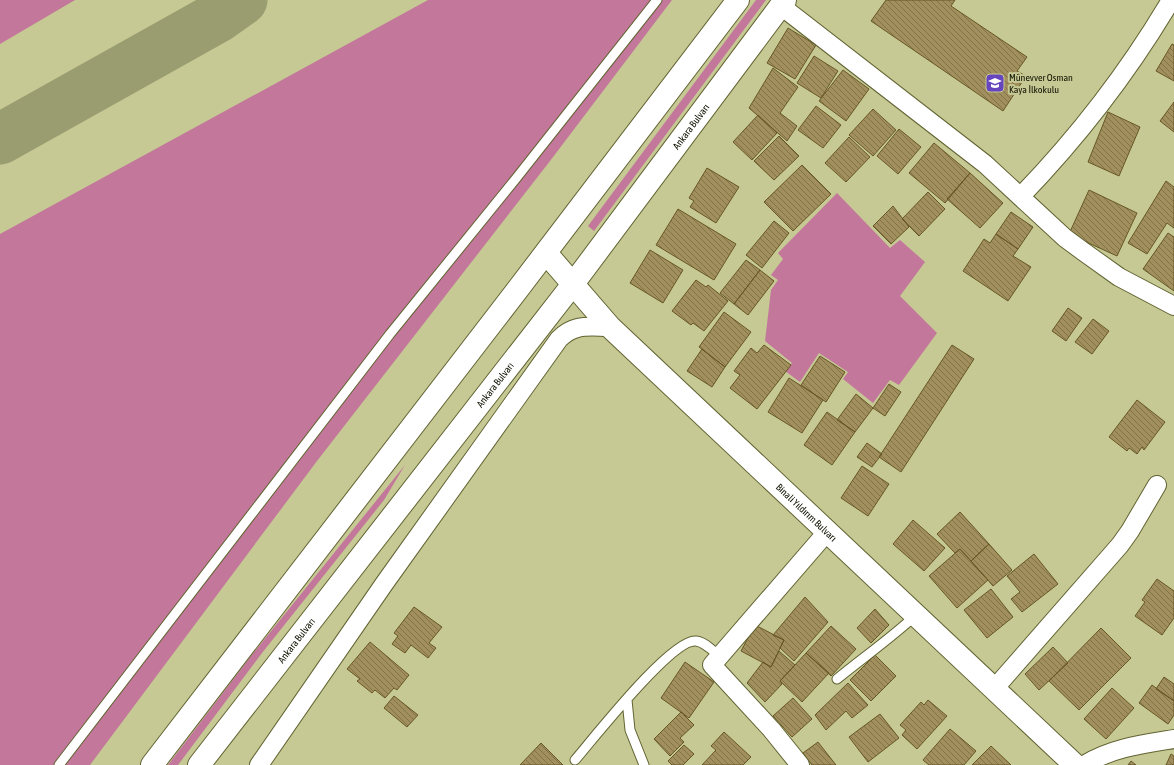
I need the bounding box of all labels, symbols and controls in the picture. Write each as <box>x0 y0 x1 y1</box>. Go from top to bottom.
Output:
school or university icon: Münevver Osman Kaya İlkokulu <box>984 72 1006 94</box>
place label: Münevver Osman Kaya İlkokulu <box>1009 72 1073 95</box>
street label: Ankara Bulvarı <box>671 102 712 151</box>
street label: Ankara Bulvarı <box>474 360 516 409</box>
street label: Binali Yıldırım Bulvarı <box>774 482 839 544</box>
street label: Ankara Bulvarı <box>276 616 317 665</box>

